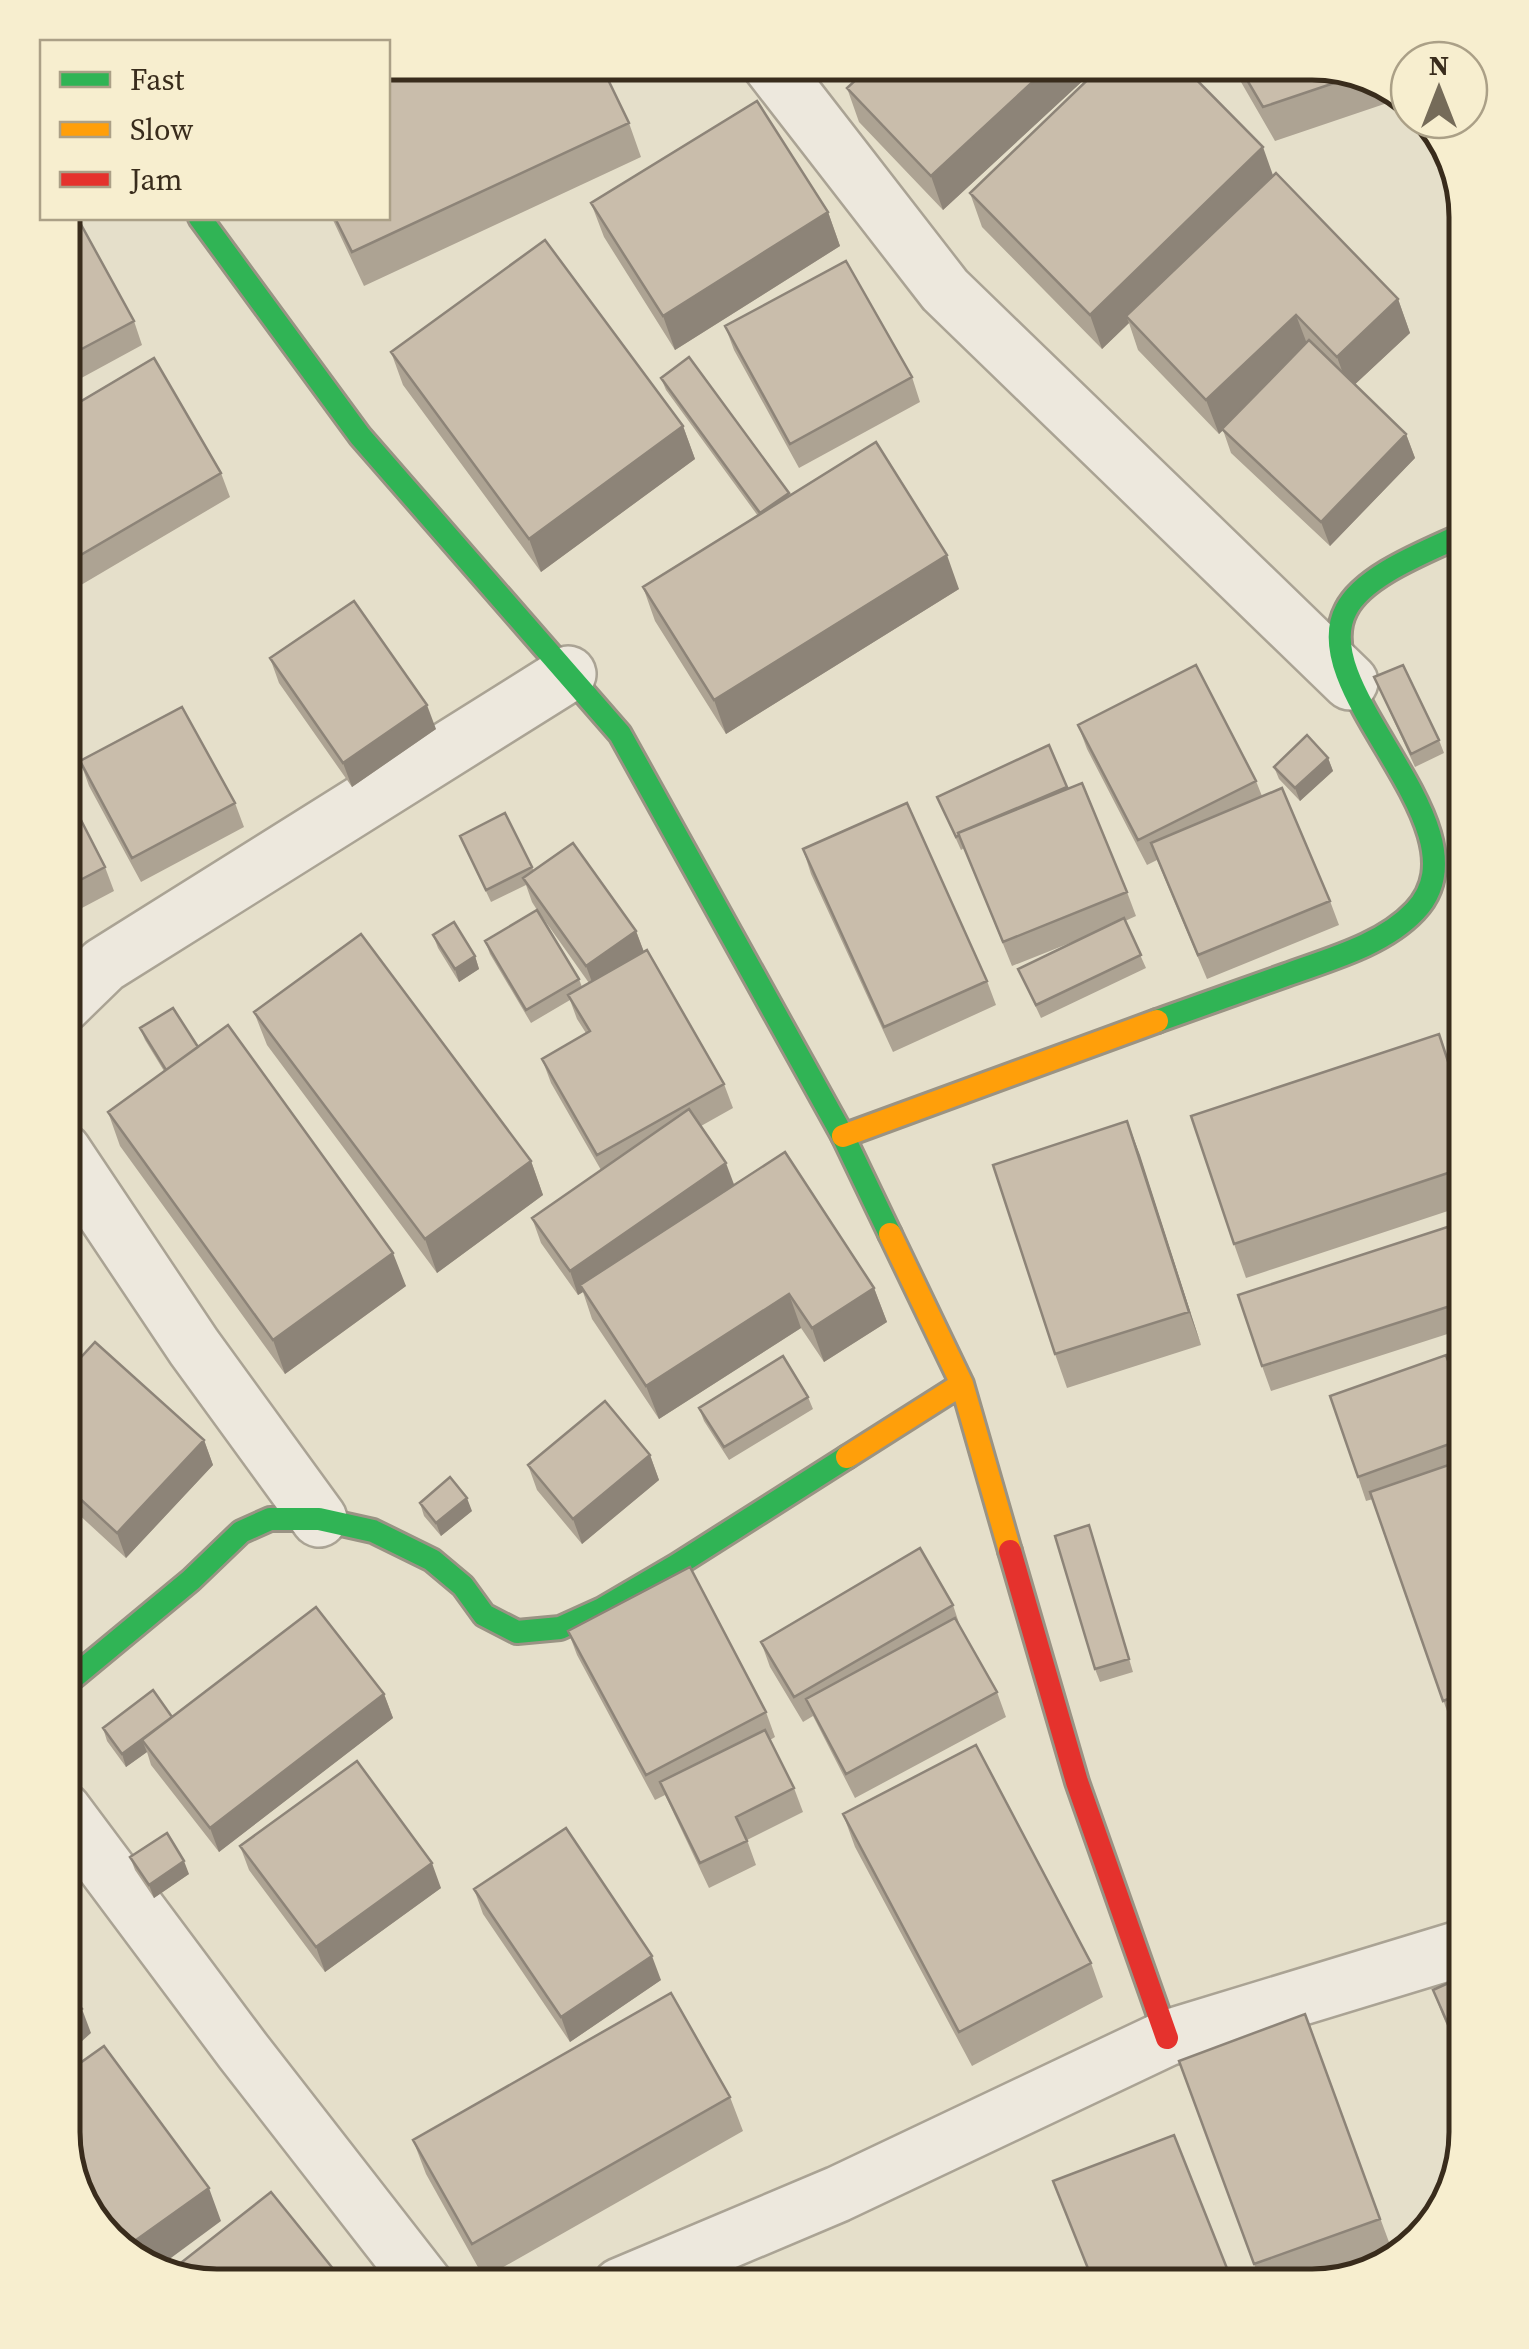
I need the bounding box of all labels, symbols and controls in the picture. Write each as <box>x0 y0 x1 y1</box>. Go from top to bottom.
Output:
legend <box>40 40 390 220</box>
north arrow <box>1389 40 1489 140</box>
text: N <box>1429 46 1449 84</box>
text: Fast <box>130 59 184 100</box>
text: Slow <box>130 109 193 150</box>
text: Jam <box>129 159 183 200</box>

